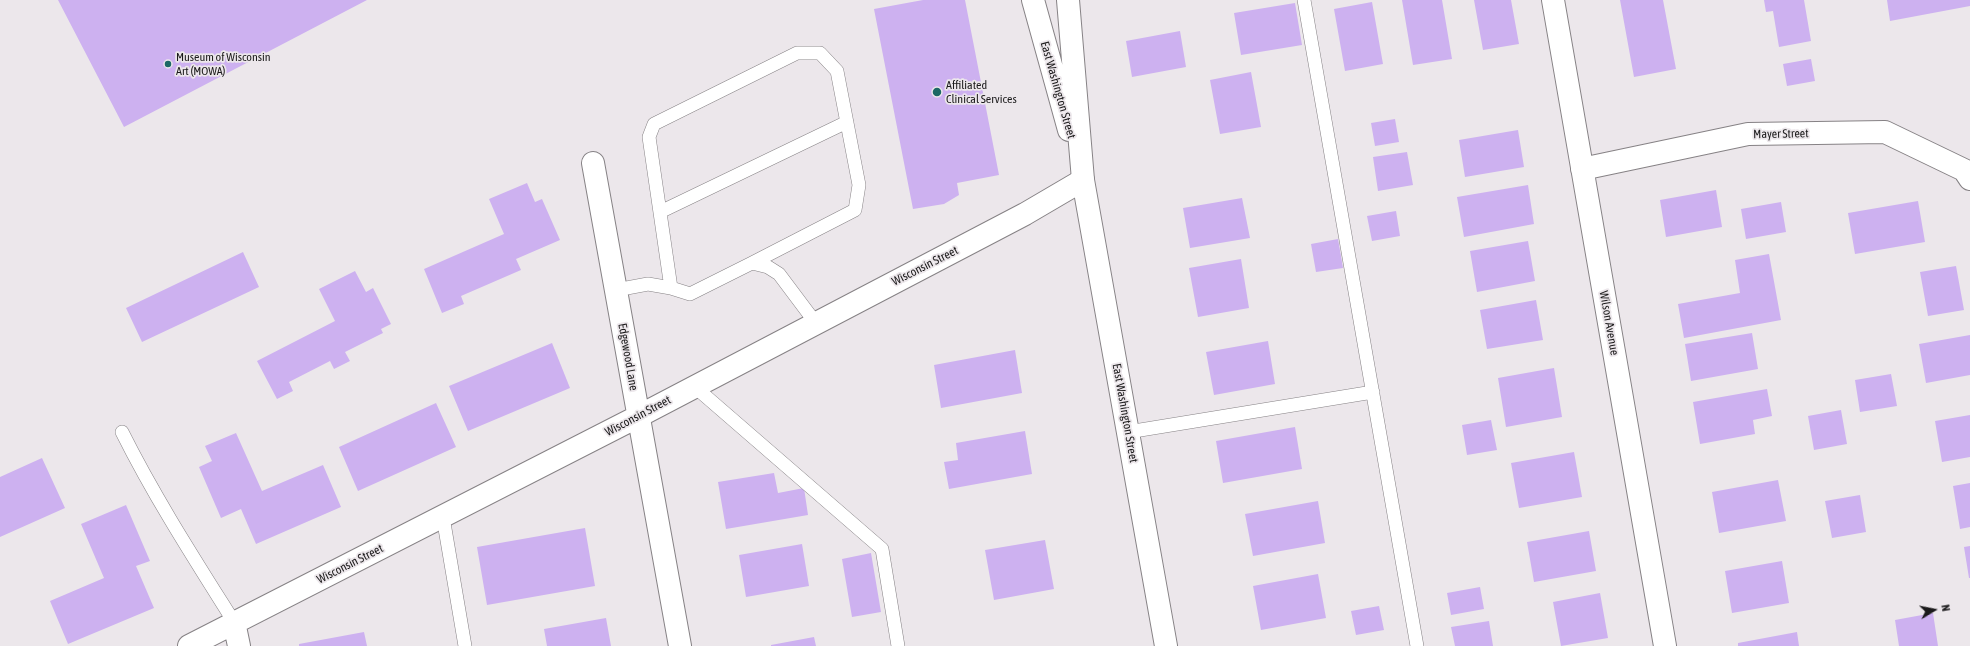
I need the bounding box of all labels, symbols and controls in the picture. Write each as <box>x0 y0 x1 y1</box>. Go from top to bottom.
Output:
street label: East Washington Street <box>1037 40 1079 140</box>
place label: Museum of Wisconsin Art (MOWA) <box>176 50 271 78</box>
marker: Museum of Wisconsin Art (MOWA) <box>163 59 173 69</box>
place label: Affiliated Clinical Services <box>946 78 1017 106</box>
marker: Affiliated Clinical Services <box>931 86 943 98</box>
street label: Mayer Street <box>1753 126 1809 142</box>
street label: Wisconsin Street <box>889 243 961 289</box>
street label: Wilson Avenue <box>1596 290 1622 356</box>
street label: Edgewood Lane <box>615 322 641 392</box>
street label: East Washington Street <box>1109 362 1141 464</box>
street label: Wisconsin Street <box>603 393 673 439</box>
street label: Wisconsin Street <box>314 541 386 587</box>
north arrow <box>1914 590 1954 630</box>
text: N <box>1939 604 1952 612</box>

